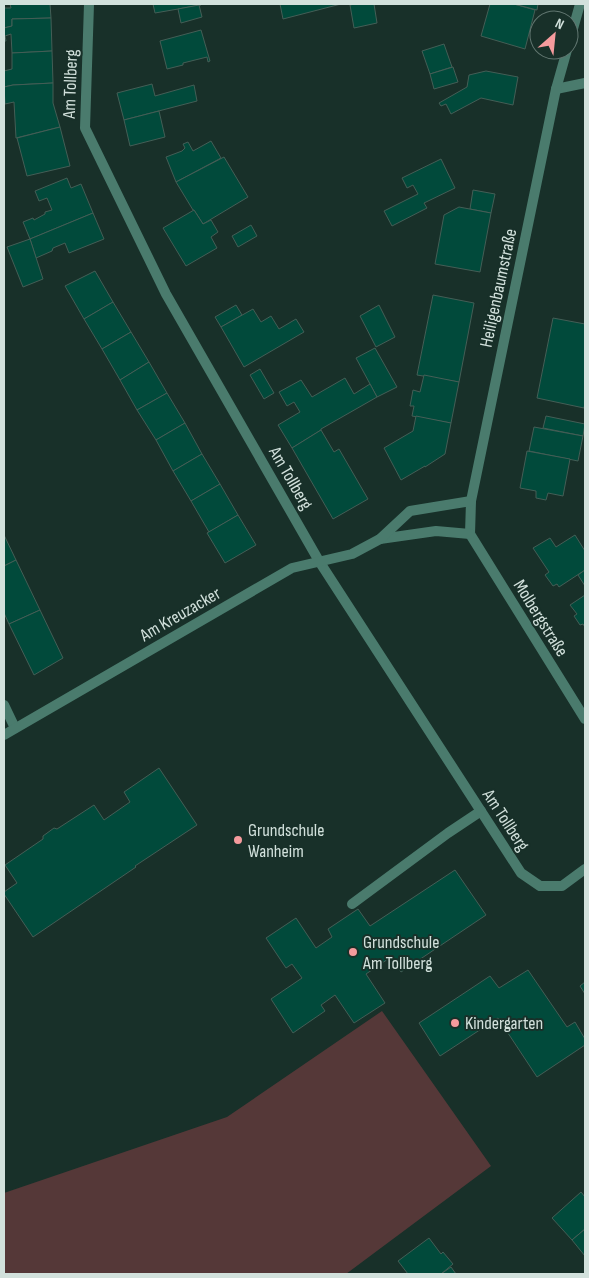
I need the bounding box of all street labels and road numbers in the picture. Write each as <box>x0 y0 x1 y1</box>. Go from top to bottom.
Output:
street label: Am Tollberg <box>59 49 82 120</box>
street label: Heiligenbaumstraße <box>476 227 521 349</box>
street label: Am Tollberg <box>264 442 317 514</box>
street label: Molbergstraße <box>509 576 572 661</box>
street label: Am Kreuzacker <box>135 583 224 646</box>
street label: Am Tollberg <box>477 785 533 855</box>

